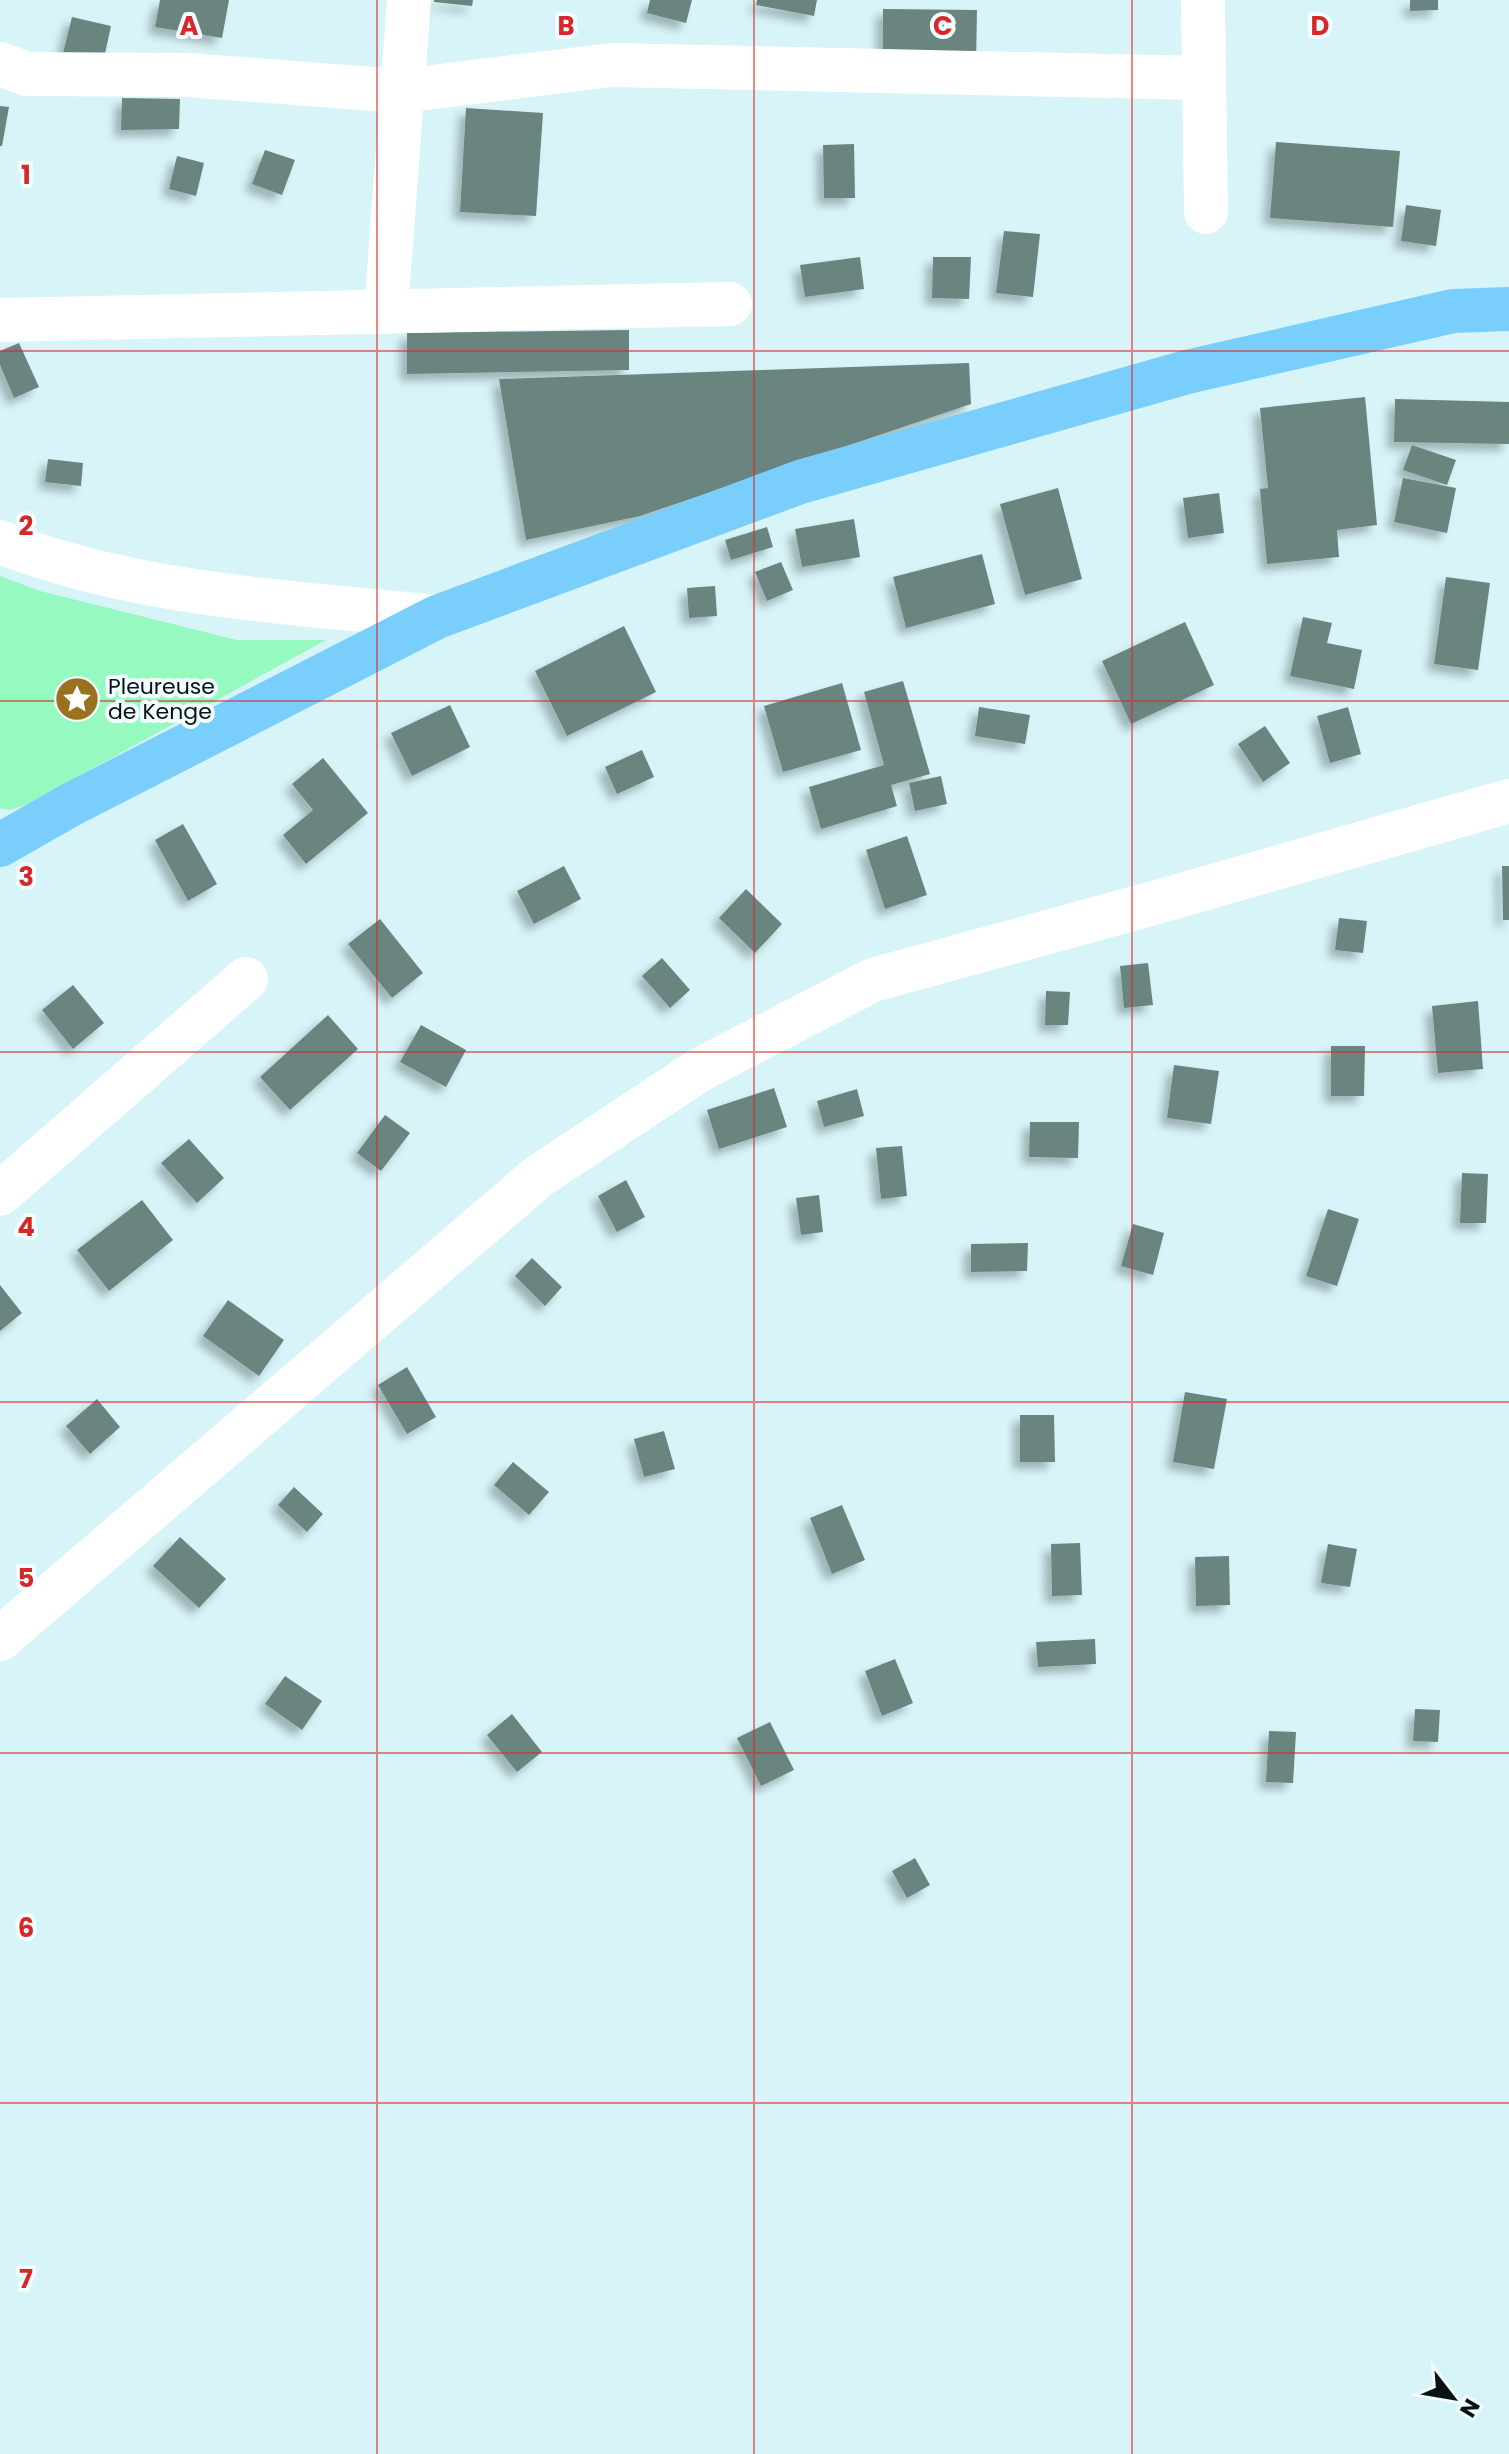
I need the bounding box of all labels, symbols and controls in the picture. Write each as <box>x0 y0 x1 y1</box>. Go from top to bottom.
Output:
text: A <box>179 8 199 44</box>
text: B <box>557 8 575 44</box>
text: C <box>933 8 953 44</box>
text: D <box>1311 8 1330 44</box>
text: 1 <box>21 157 31 193</box>
text: 2 <box>19 508 34 544</box>
place label: Pleureuse de Kenge <box>108 671 215 727</box>
place icon: Pleureuse de Kenge <box>53 675 101 723</box>
text: 3 <box>18 859 34 895</box>
text: 4 <box>17 1209 35 1245</box>
text: 5 <box>18 1560 34 1596</box>
text: 6 <box>18 1910 34 1946</box>
text: 7 <box>19 2261 33 2297</box>
north arrow <box>1413 2358 1493 2438</box>
text: N <box>1452 2393 1487 2423</box>

